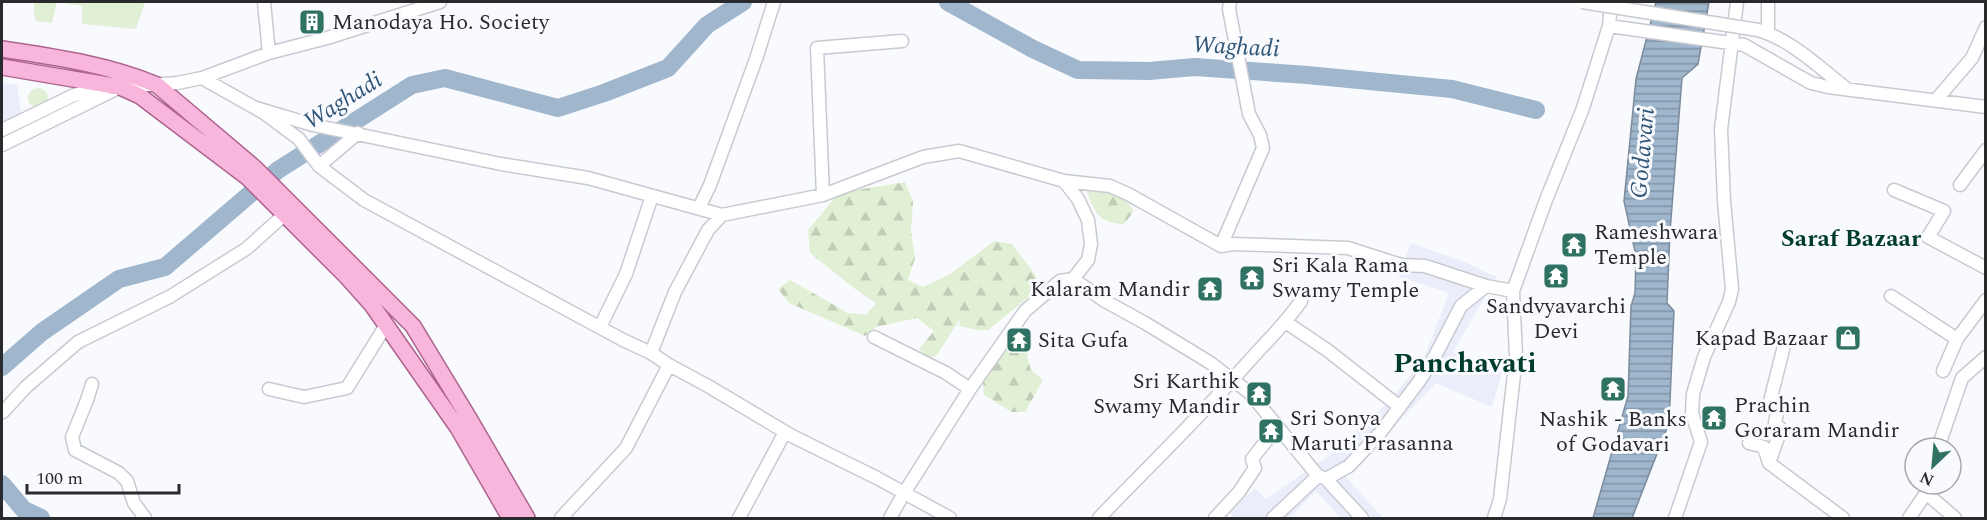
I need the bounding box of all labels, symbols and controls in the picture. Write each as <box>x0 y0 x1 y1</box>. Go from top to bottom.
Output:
place label: Manodaya Ho. Society <box>332 6 551 39</box>
building icon: Manodaya Ho. Society <box>297 7 327 37</box>
water label: Waghadi <box>1191 27 1281 67</box>
water label: Waghadi <box>296 63 390 139</box>
water label: Godavari <box>1621 106 1665 200</box>
place label: Rameshwara Temple <box>1594 216 1718 274</box>
district label: Saraf Bazaar <box>1781 221 1922 257</box>
temple icon: Rameshwara Temple <box>1559 230 1589 260</box>
place label: Sri Kala Rama Swamy Temple <box>1272 249 1419 307</box>
temple icon: Sandvyavarchi Devi <box>1541 261 1571 291</box>
temple icon: Sri Kala Rama Swamy Temple <box>1237 263 1267 293</box>
place label: Kalaram Mandir <box>1030 273 1190 306</box>
temple icon: Kalaram Mandir <box>1195 274 1225 304</box>
place label: Sandvyavarchi Devi <box>1486 290 1626 348</box>
place label: Kapad Bazaar <box>1695 322 1828 355</box>
shop icon: Kapad Bazaar <box>1833 323 1863 353</box>
place label: Sita Gufa <box>1038 324 1128 357</box>
temple icon: Sita Gufa <box>1004 325 1034 355</box>
district label: Panchavati <box>1393 342 1537 385</box>
place label: Sri Karthik Swamy Mandir <box>1093 365 1240 423</box>
temple icon: Nashik - Banks of Godavari <box>1598 374 1628 404</box>
temple icon: Sri Karthik Swamy Mandir <box>1244 379 1274 409</box>
place label: Prachin Goraram Mandir <box>1734 389 1899 447</box>
place label: Sri Sonya Maruti Prasanna <box>1290 402 1453 460</box>
place label: Nashik - Banks of Godavari <box>1539 403 1687 461</box>
temple icon: Prachin Goraram Mandir <box>1699 403 1729 433</box>
temple icon: Sri Sonya Maruti Prasanna <box>1256 416 1286 446</box>
north arrow <box>1903 436 1963 496</box>
scale bar <box>27 457 178 495</box>
text: 100 m <box>36 465 83 492</box>
text: N <box>1916 465 1938 492</box>

